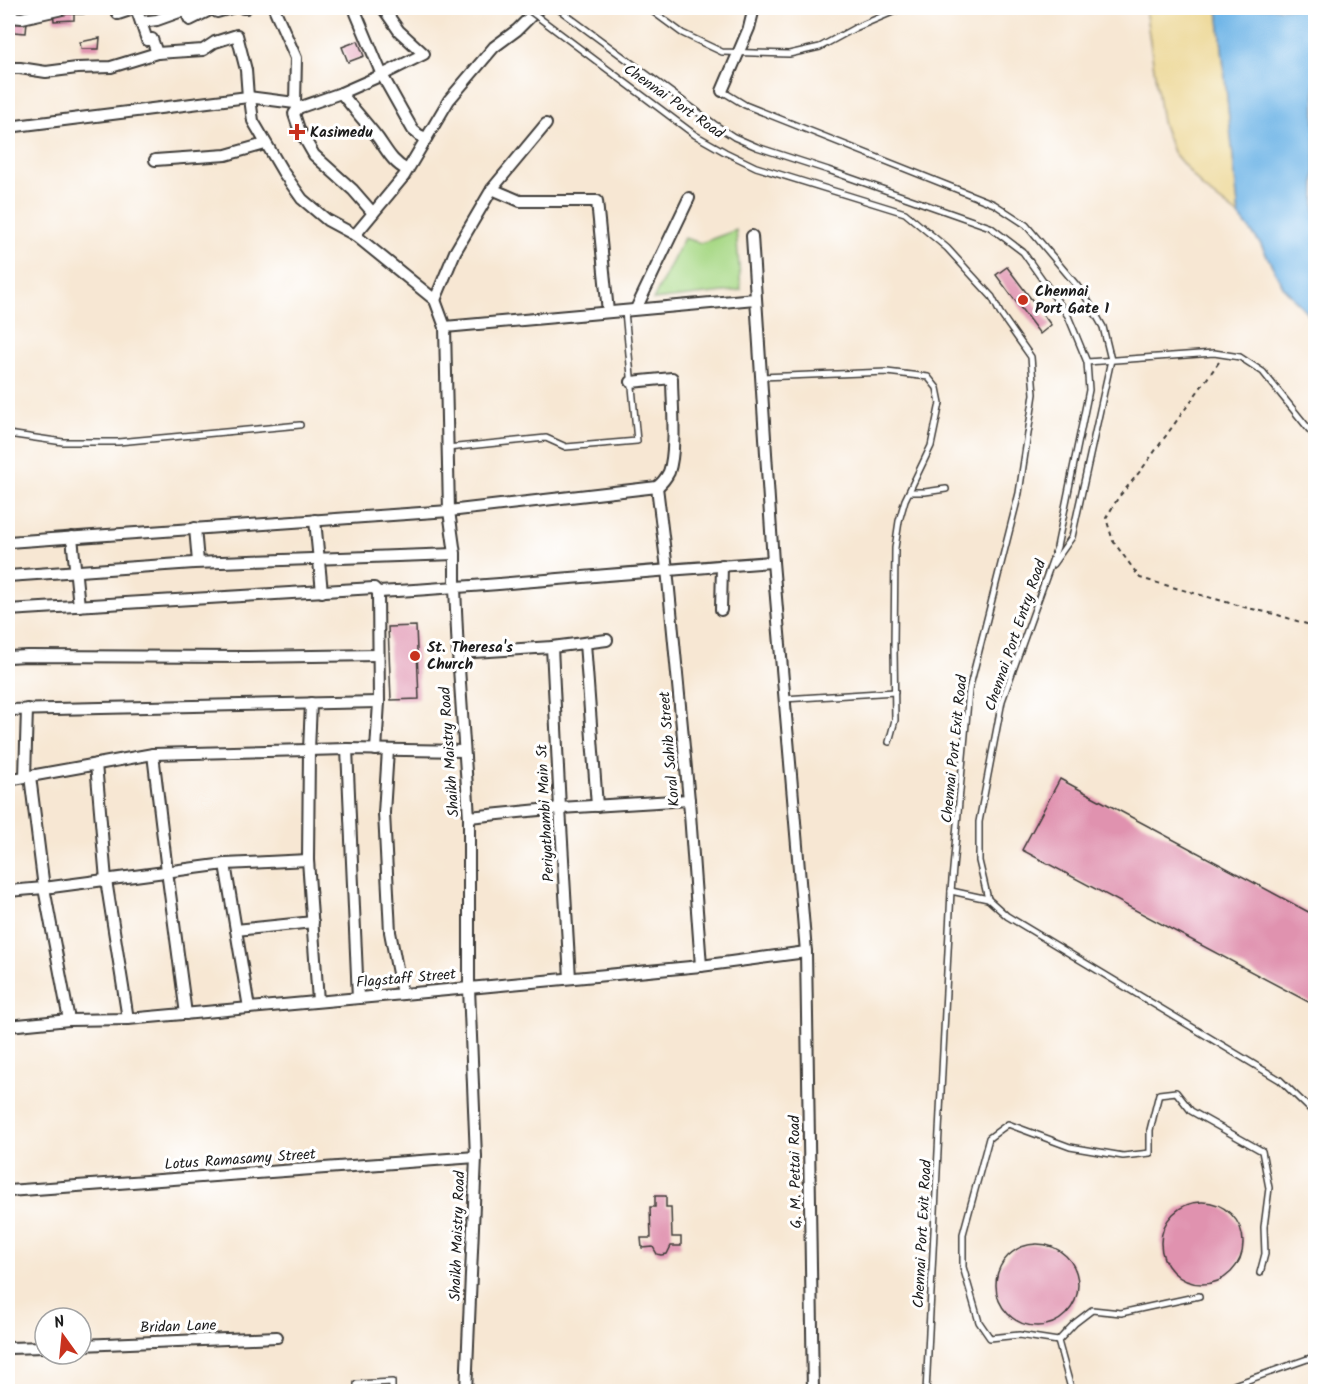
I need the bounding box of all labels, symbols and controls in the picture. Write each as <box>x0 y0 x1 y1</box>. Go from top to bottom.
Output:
street label: Chennai Port Road <box>618 58 729 146</box>
place label: Kasimedu <box>310 121 373 145</box>
marker: Kasimedu <box>288 123 306 141</box>
place label: Chennai Port Gate 1 <box>1035 280 1110 321</box>
marker: Chennai Port Gate 1 <box>1016 293 1030 307</box>
street label: Chennai Port Entry Road <box>979 556 1053 714</box>
place label: St. Theresa's Church <box>427 636 513 677</box>
marker: St. Theresa's Church <box>408 649 422 663</box>
street label: Chennai Port Exit Road <box>935 673 975 824</box>
street label: Shaikh Maistry Road <box>433 686 467 818</box>
street label: Koral Sahib Street <box>653 690 687 808</box>
street label: Periyathambi Main St <box>530 743 562 882</box>
street label: Flagstaff Street <box>355 963 457 995</box>
street label: G. M. Pettai Road <box>783 1115 809 1229</box>
street label: Lotus Ramasamy Street <box>164 1143 317 1177</box>
street label: Chennai Port Exit Road <box>907 1159 939 1309</box>
street label: Shaikh Maistry Road <box>444 1170 472 1302</box>
north arrow <box>33 1306 93 1366</box>
text: N <box>51 1310 68 1336</box>
street label: Bridan Lane <box>139 1314 217 1340</box>

